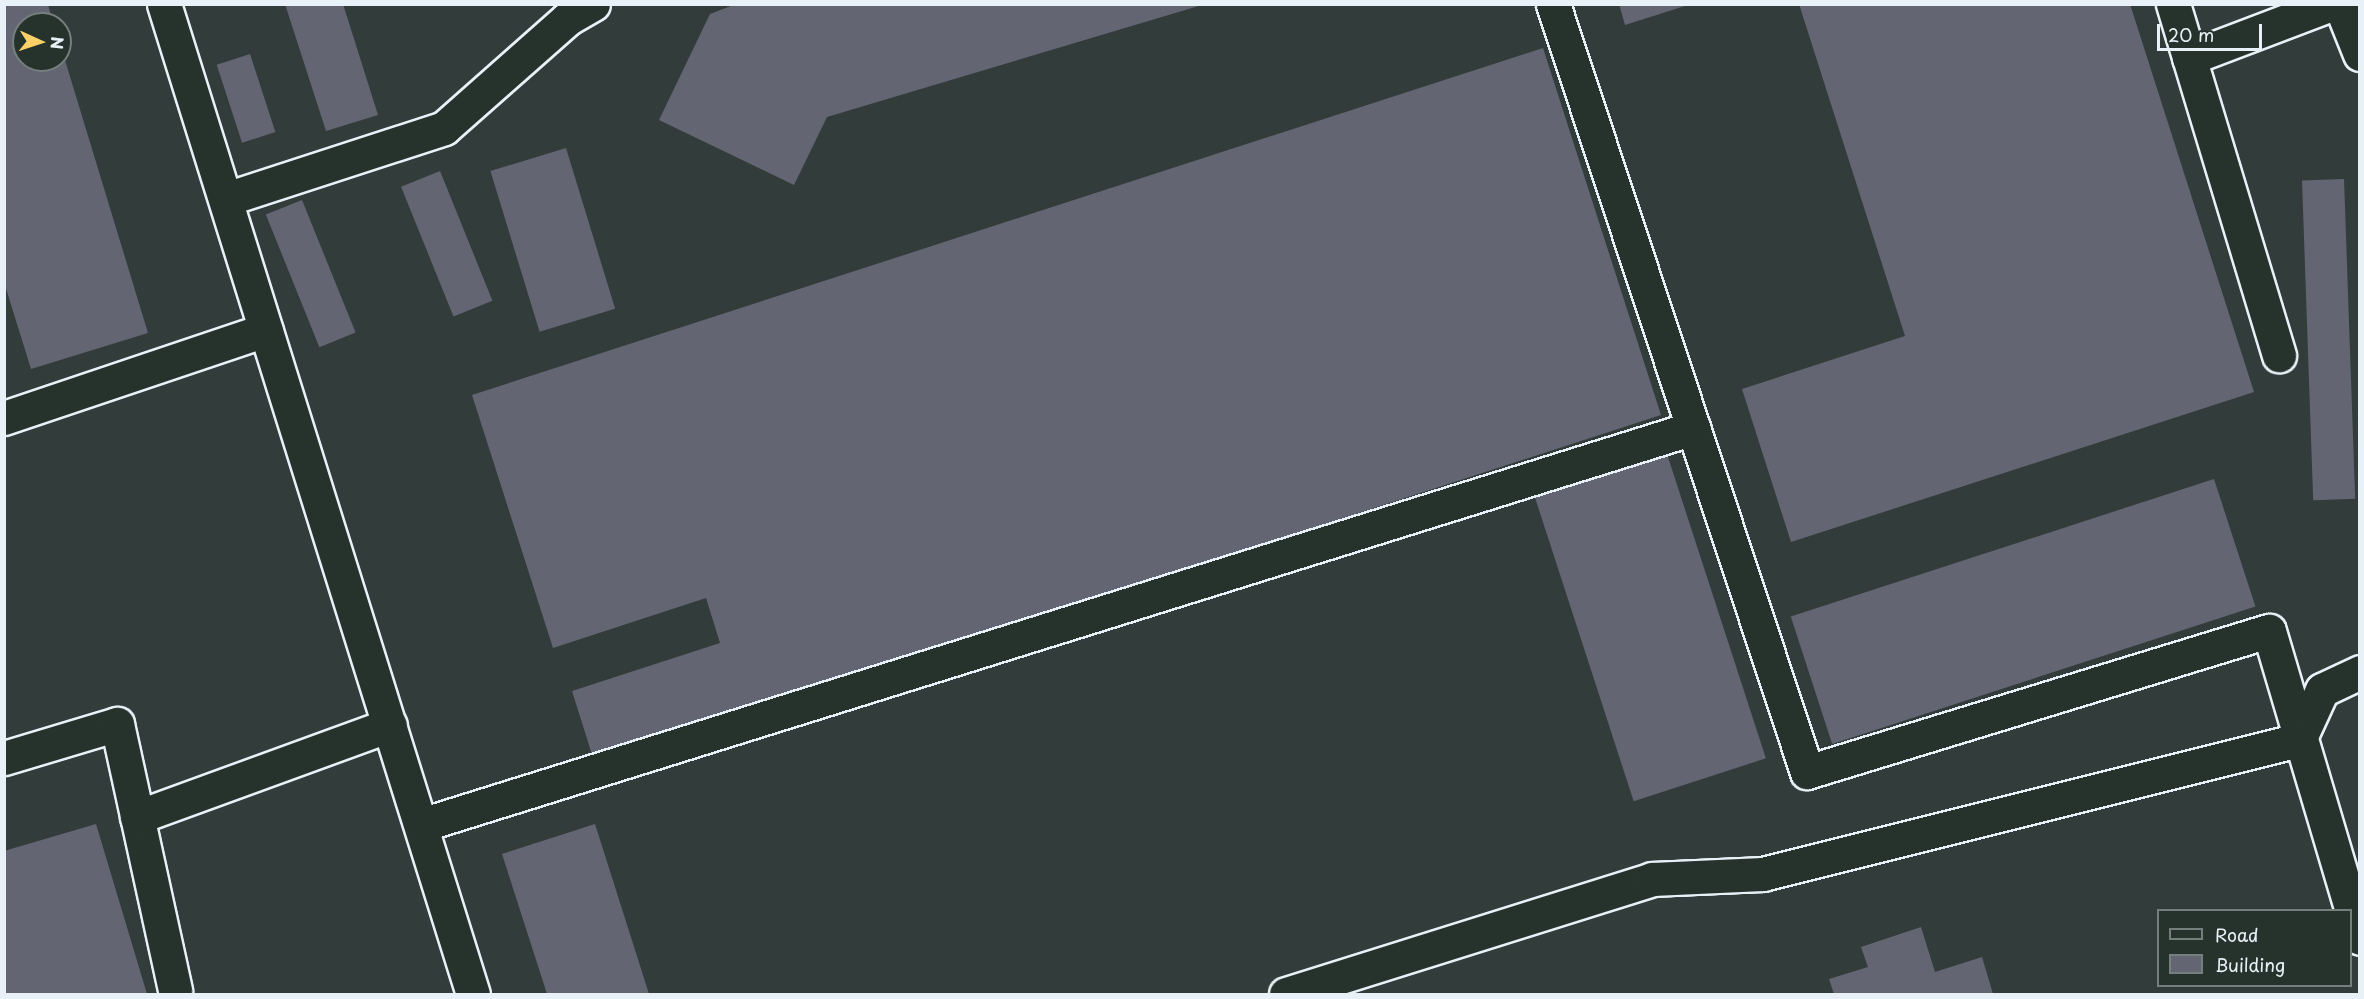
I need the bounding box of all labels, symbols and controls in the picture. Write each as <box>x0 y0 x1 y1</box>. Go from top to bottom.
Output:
north arrow <box>12 12 72 72</box>
scale bar <box>2160 12 2265 50</box>
text: 20 m <box>2168 21 2214 48</box>
text: N <box>46 36 70 50</box>
legend <box>2157 909 2352 987</box>
text: Road <box>2215 921 2259 948</box>
text: Building <box>2215 951 2285 978</box>

